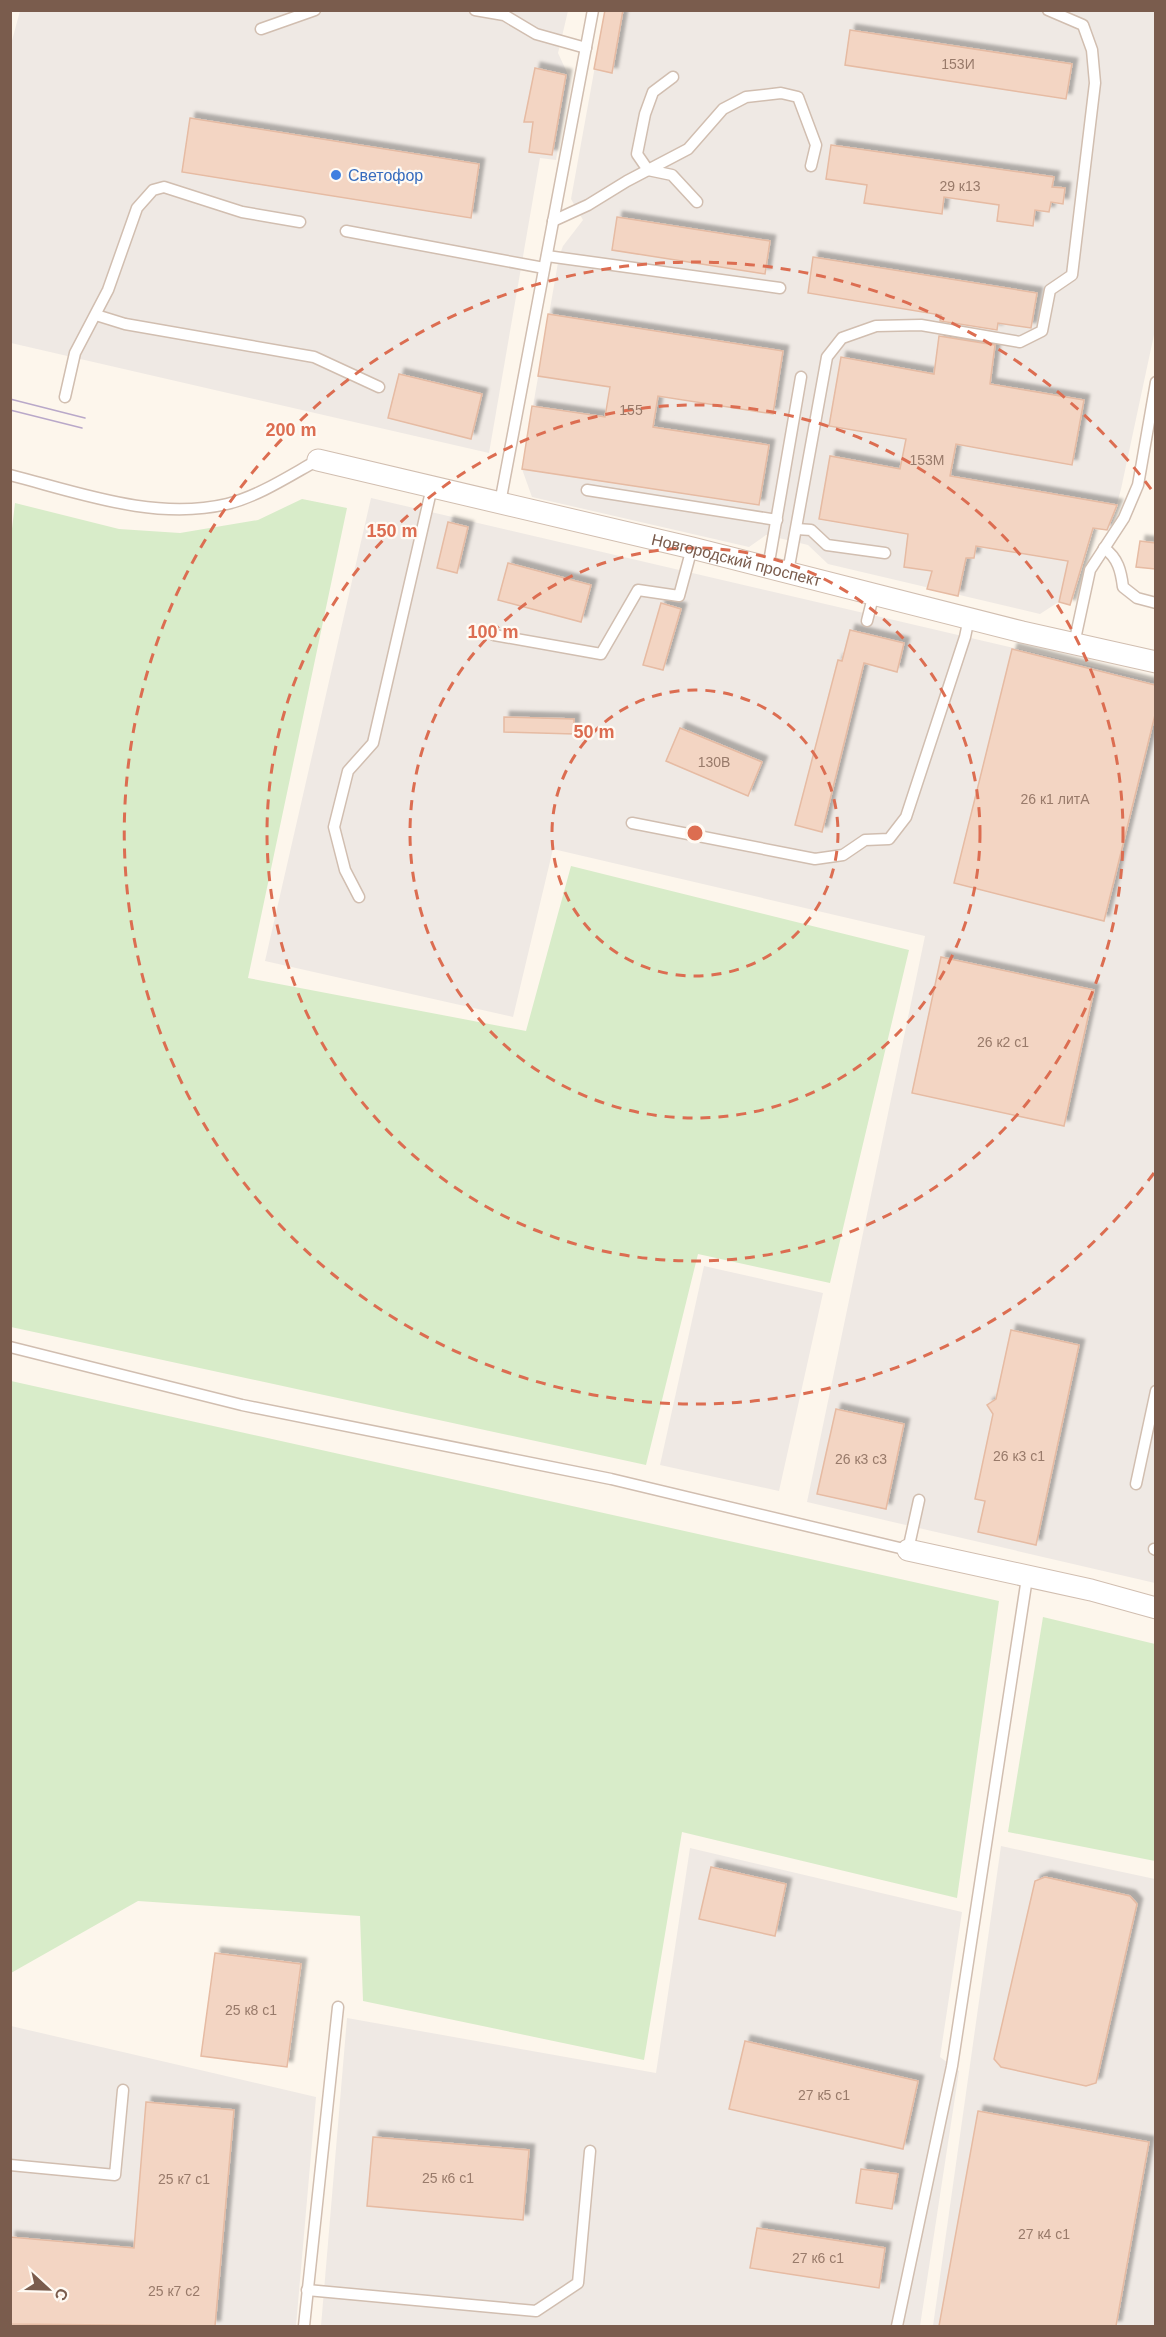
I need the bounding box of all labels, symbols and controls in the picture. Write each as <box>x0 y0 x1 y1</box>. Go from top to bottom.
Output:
house number: 153И <box>941 56 975 72</box>
place label: Светофор <box>348 167 423 184</box>
marker: Светофор <box>329 168 343 182</box>
house number: 29 к13 <box>939 178 981 194</box>
house number: 155 <box>619 402 643 418</box>
text: 200 m <box>265 420 317 440</box>
house number: 153М <box>909 452 945 468</box>
text: 150 m <box>366 521 418 541</box>
street label: Новгородский проспект <box>650 530 823 589</box>
text: 100 m <box>467 622 519 642</box>
text: 50 m <box>573 722 615 742</box>
house number: 130В <box>698 754 730 770</box>
house number: 26 к1 литА <box>1020 791 1090 807</box>
centre of rings <box>685 823 705 843</box>
house number: 26 к2 с1 <box>977 1034 1029 1050</box>
house number: 26 к3 с1 <box>993 1448 1045 1464</box>
house number: 26 к3 с3 <box>835 1451 887 1467</box>
house number: 25 к8 с1 <box>225 2002 277 2018</box>
house number: 27 к5 с1 <box>798 2087 850 2103</box>
house number: 25 к6 с1 <box>422 2170 474 2186</box>
house number: 25 к7 с1 <box>158 2171 210 2187</box>
house number: 27 к4 с1 <box>1018 2226 1070 2242</box>
house number: 27 к6 с1 <box>792 2250 844 2266</box>
north arrow <box>18 2259 78 2319</box>
house number: 25 к7 с2 <box>148 2283 200 2299</box>
text: С <box>51 2286 71 2303</box>

